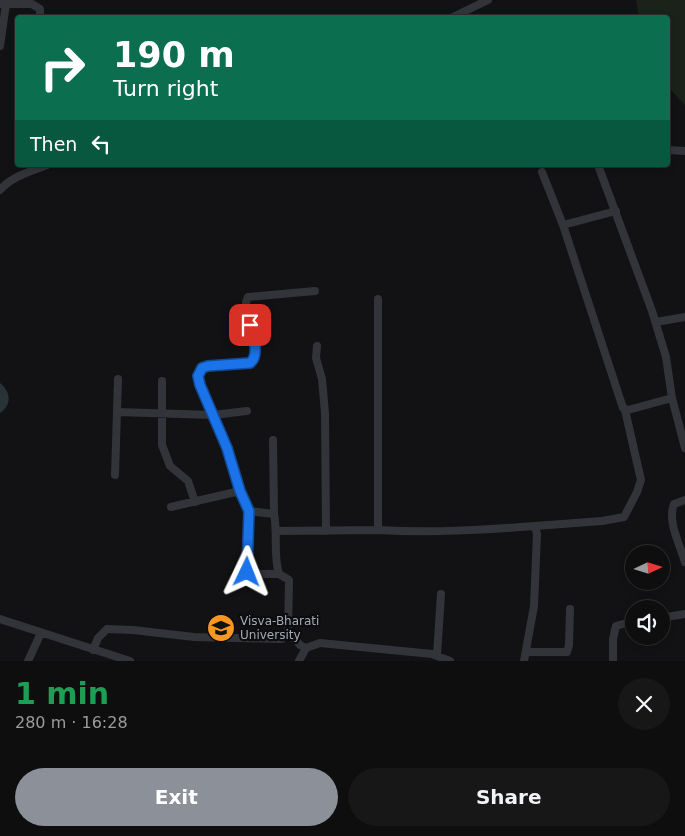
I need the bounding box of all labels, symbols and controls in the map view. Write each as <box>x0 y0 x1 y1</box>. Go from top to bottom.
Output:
icon: right <box>30 35 95 100</box>
text: 190 m <box>113 35 235 75</box>
text: Turn right <box>113 76 218 101</box>
icon: left <box>87 130 115 158</box>
text: Then <box>30 133 77 155</box>
pin <box>229 304 271 346</box>
icon: arrive <box>236 311 264 339</box>
position arrow <box>220 545 272 597</box>
north arrow <box>625 545 670 590</box>
map controls <box>625 545 670 645</box>
button: sound <box>625 600 670 645</box>
school or university icon: Visva-Bharati University <box>206 613 236 643</box>
place label: Visva-Bharati University <box>240 614 319 642</box>
text: 1 min <box>15 676 109 711</box>
button: close <box>618 678 670 730</box>
text: 280 m · 16:28 <box>15 713 128 732</box>
button: Exit <box>15 768 338 826</box>
button: Share <box>348 768 670 826</box>

